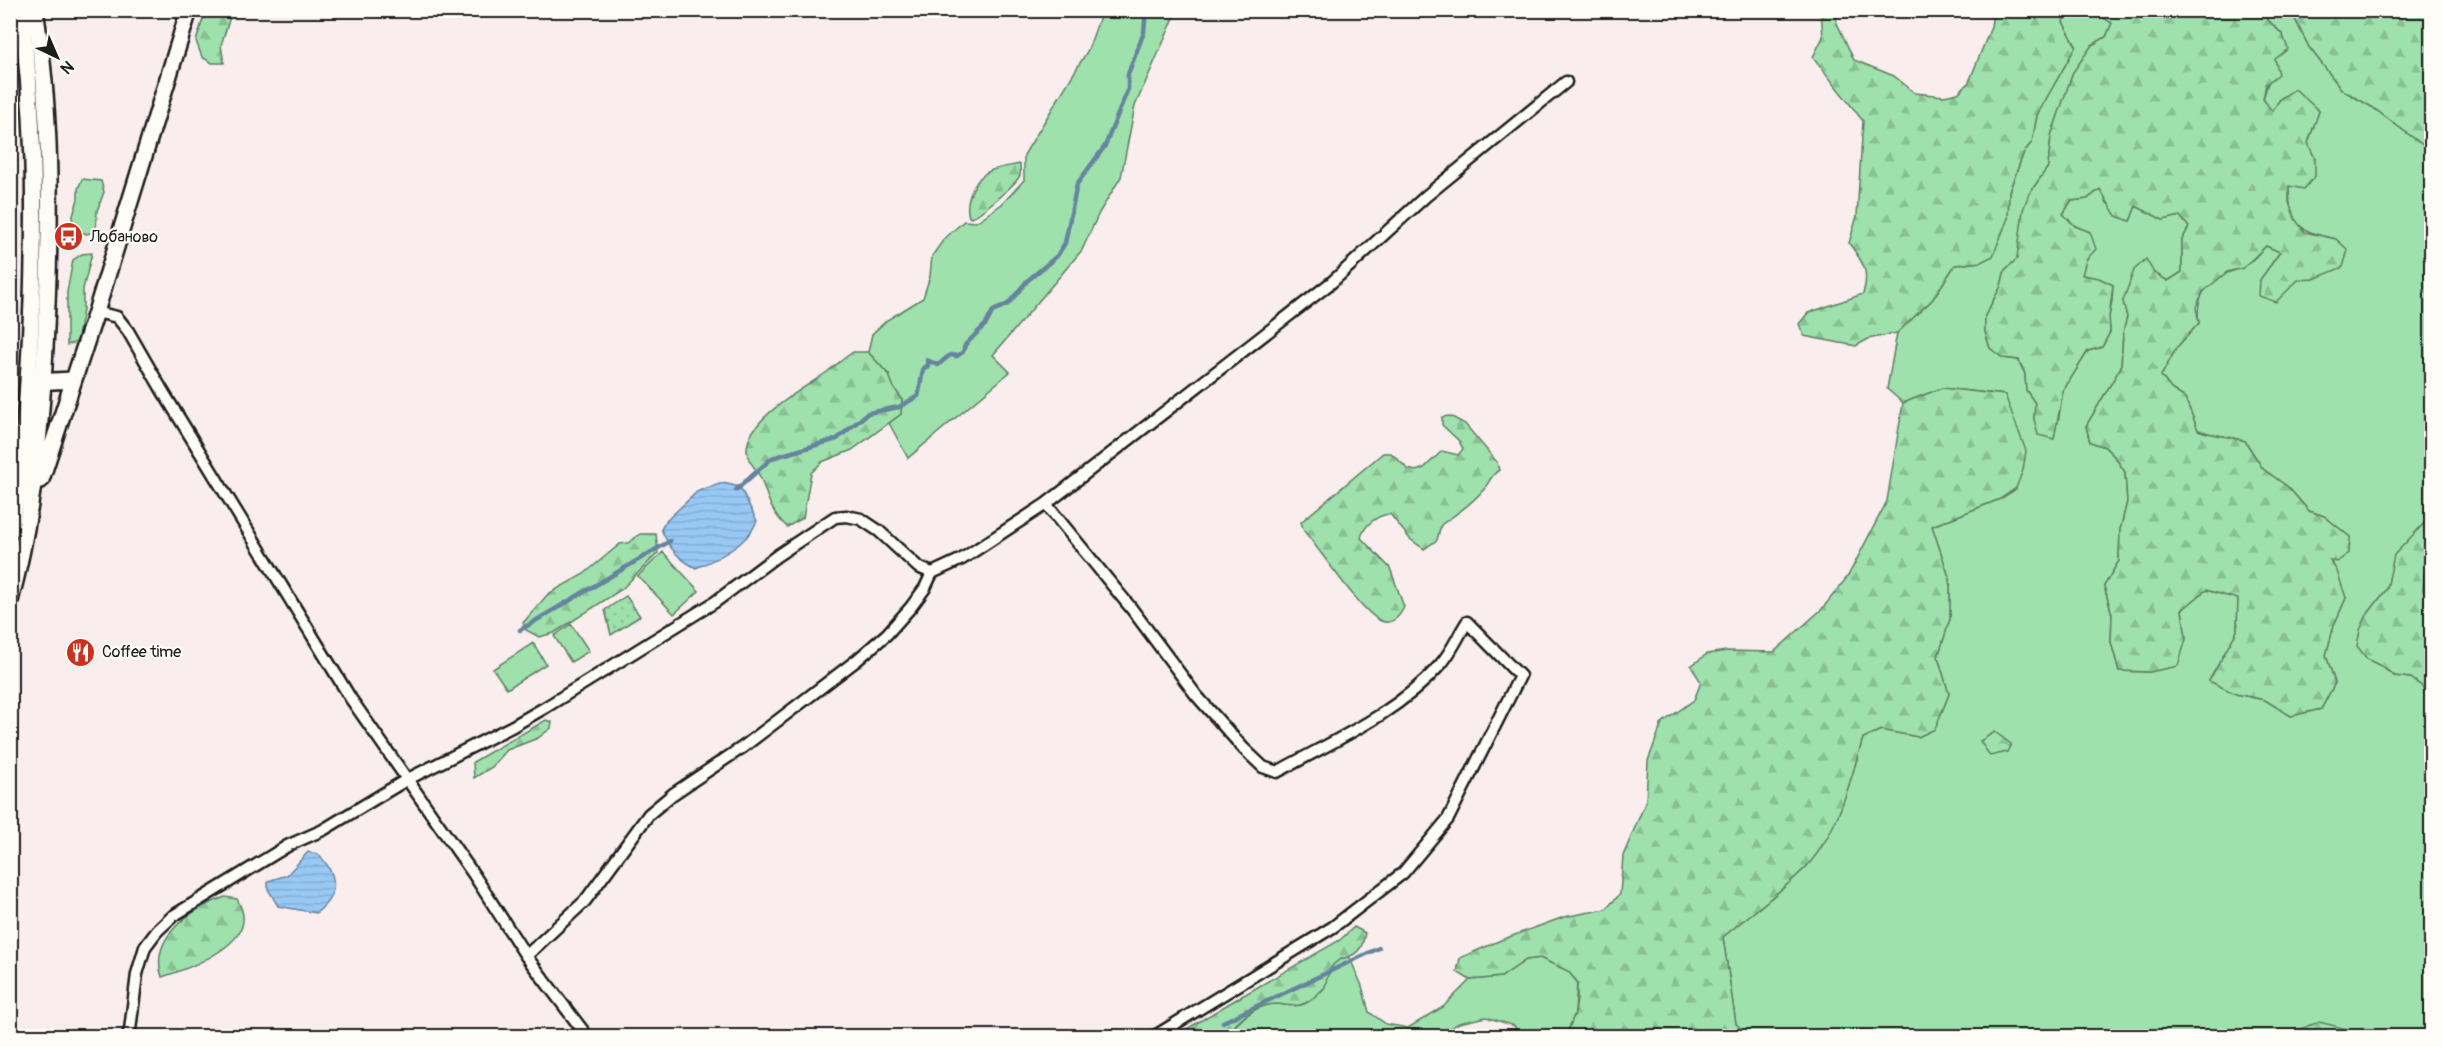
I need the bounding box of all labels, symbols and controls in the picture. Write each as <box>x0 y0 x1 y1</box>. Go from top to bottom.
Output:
north arrow <box>27 27 87 87</box>
text: N <box>56 56 78 78</box>
bus stop icon: Лобаново <box>53 221 85 253</box>
place label: Лобаново <box>89 227 158 247</box>
restaurant icon: Coffee time <box>65 636 97 668</box>
place label: Coffee time <box>102 642 181 662</box>

